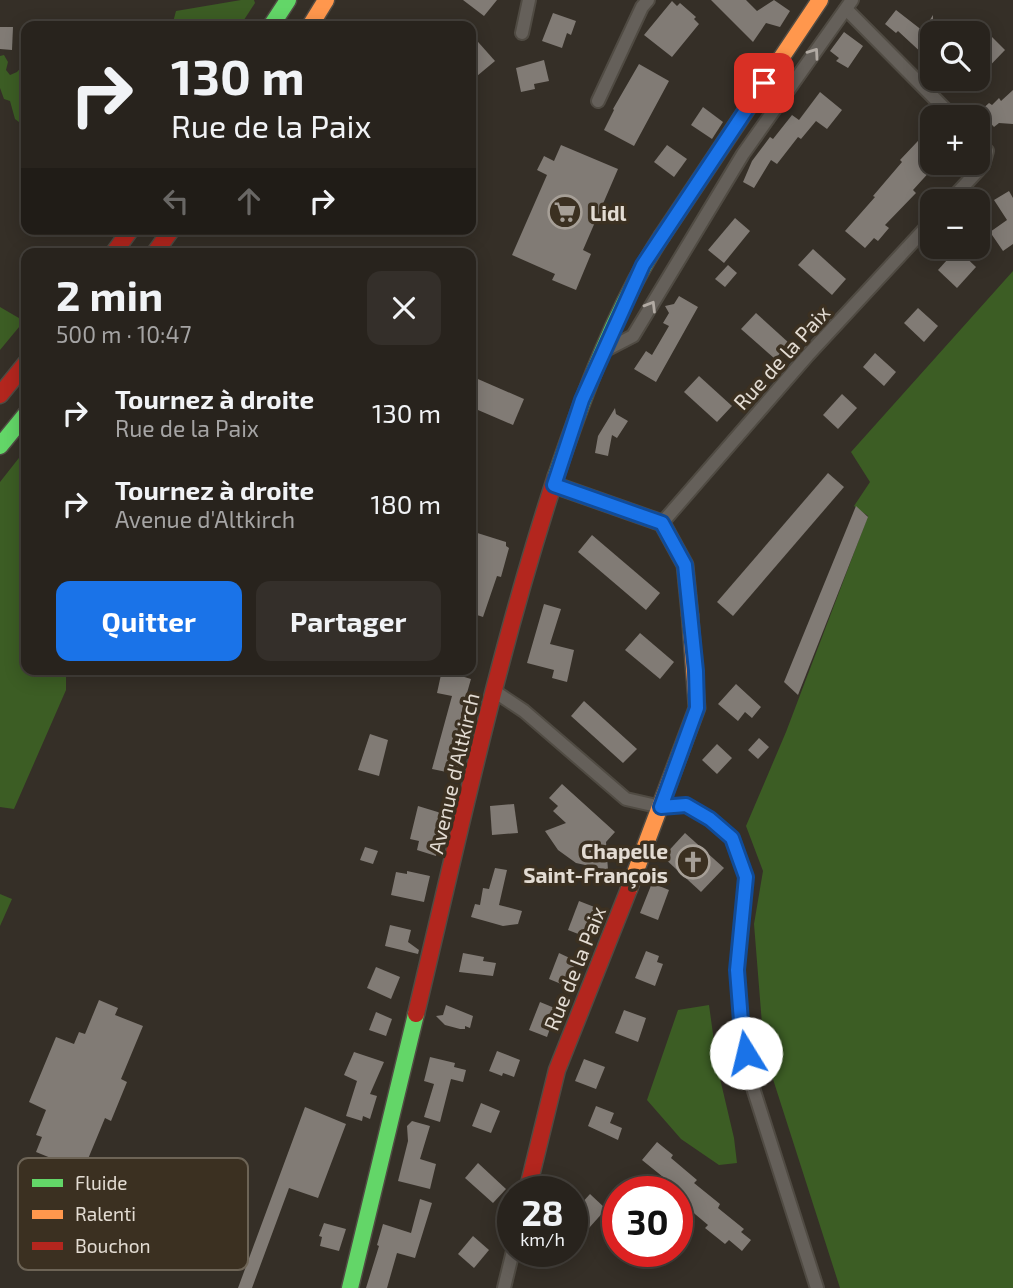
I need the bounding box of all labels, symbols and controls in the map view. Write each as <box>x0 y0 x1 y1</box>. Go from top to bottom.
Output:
map controls <box>920 21 990 259</box>
button: search <box>920 21 990 91</box>
text: 130 m <box>171 46 305 105</box>
one-way arrow <box>806 48 819 61</box>
icon: right <box>56 49 147 140</box>
pin <box>734 53 794 113</box>
icon: arrive <box>745 64 783 102</box>
button: + <box>920 105 990 175</box>
text: Rue de la Paix <box>171 106 371 144</box>
icon: left <box>157 182 195 220</box>
icon: ahead <box>230 182 268 220</box>
icon: right <box>303 182 341 220</box>
button: − <box>920 189 990 259</box>
supermarket icon: Lidl <box>546 193 584 231</box>
place label: Lidl <box>590 200 627 225</box>
text: 2 min <box>56 269 163 319</box>
button: close <box>367 271 441 345</box>
one-way arrow <box>643 300 656 313</box>
street label: Rue de la Paix <box>728 300 834 414</box>
text: 500 m · 10:47 <box>56 320 191 348</box>
text: Tournez à droite <box>115 383 314 414</box>
icon: right <box>56 394 94 432</box>
text: 130 m <box>372 397 441 428</box>
text: Rue de la Paix <box>115 414 259 442</box>
text: Tournez à droite <box>115 474 314 505</box>
icon: right <box>56 485 94 523</box>
text: 180 m <box>371 488 441 519</box>
text: Avenue d'Altkirch <box>115 505 295 533</box>
button: Quitter <box>56 581 242 661</box>
button: Partager <box>256 581 441 661</box>
street label: Avenue d'Altkirch <box>422 690 484 856</box>
place label: Chapelle Saint-François <box>523 838 668 889</box>
church icon: Chapelle Saint-François <box>674 843 712 881</box>
street label: Rue de la Paix <box>538 902 610 1034</box>
position arrow <box>709 1016 783 1090</box>
legend <box>18 1158 248 1270</box>
text: Fluide <box>75 1171 128 1194</box>
speed limit sign: 30 <box>602 1176 693 1267</box>
text: 28 <box>521 1191 564 1233</box>
text: Ralenti <box>75 1202 136 1225</box>
text: km/h <box>520 1228 565 1250</box>
text: Bouchon <box>75 1234 151 1257</box>

